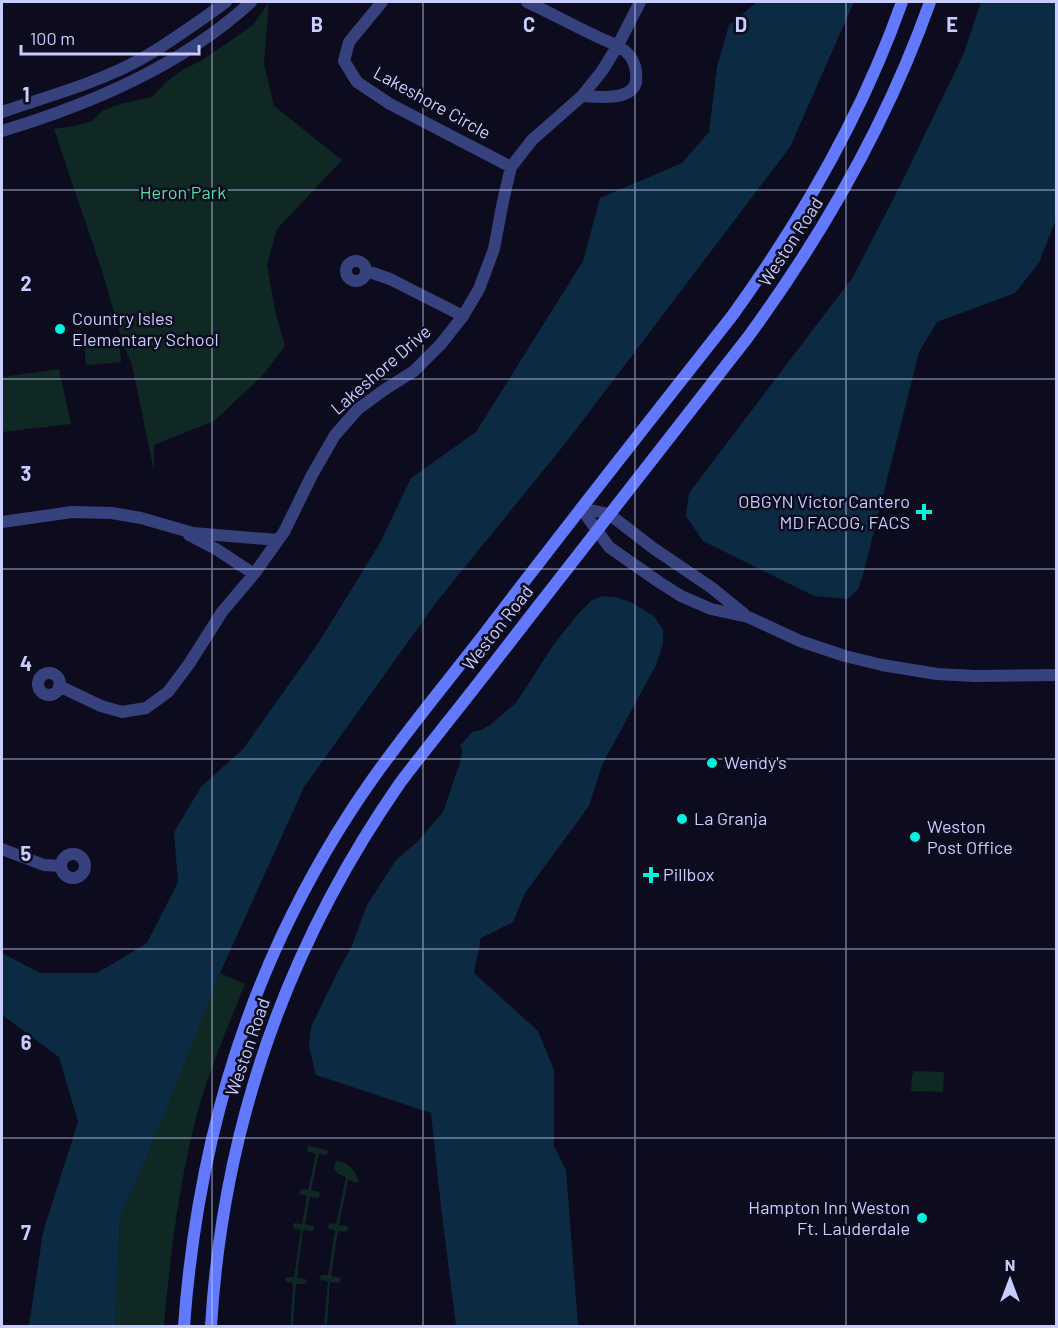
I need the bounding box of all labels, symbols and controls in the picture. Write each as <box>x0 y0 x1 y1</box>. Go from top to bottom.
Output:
text: B <box>311 12 323 36</box>
text: C <box>523 12 535 36</box>
text: D <box>735 12 747 36</box>
text: E <box>946 12 958 36</box>
scale bar <box>21 18 200 56</box>
text: 100 m <box>30 27 75 49</box>
street label: Lakeshore Circle <box>370 61 495 143</box>
text: 1 <box>22 82 30 106</box>
park label: Heron Park <box>140 181 226 203</box>
street label: Weston Road <box>753 193 827 290</box>
text: 2 <box>20 271 32 295</box>
place label: Country Isles Elementary School <box>72 307 219 350</box>
street label: Lakeshore Drive <box>326 320 435 419</box>
marker: Country Isles Elementary School <box>53 322 67 336</box>
text: 3 <box>21 461 31 485</box>
place label: OBGYN Victor Cantero MD FACOG, FACS <box>738 490 910 533</box>
marker: OBGYN Victor Cantero MD FACOG, FACS <box>915 503 933 521</box>
street label: Weston Road <box>457 580 537 674</box>
text: 4 <box>20 651 32 675</box>
place label: Wendy's <box>724 751 787 773</box>
marker: Wendy's <box>705 756 719 770</box>
place label: La Granja <box>694 807 767 829</box>
marker: La Granja <box>675 812 689 826</box>
place label: Weston Post Office <box>927 815 1013 858</box>
marker: Weston Post Office <box>908 830 922 844</box>
text: 5 <box>21 841 32 865</box>
place label: Pillbox <box>663 863 715 885</box>
marker: Pillbox <box>644 868 658 882</box>
street label: Weston Road <box>220 995 274 1099</box>
text: 6 <box>21 1030 32 1054</box>
place label: Hampton Inn Weston Ft. Lauderdale <box>748 1196 910 1239</box>
marker: Hampton Inn Weston Ft. Lauderdale <box>915 1211 929 1225</box>
text: 7 <box>21 1220 31 1244</box>
north arrow <box>980 1250 1040 1310</box>
text: N <box>1005 1255 1015 1274</box>

